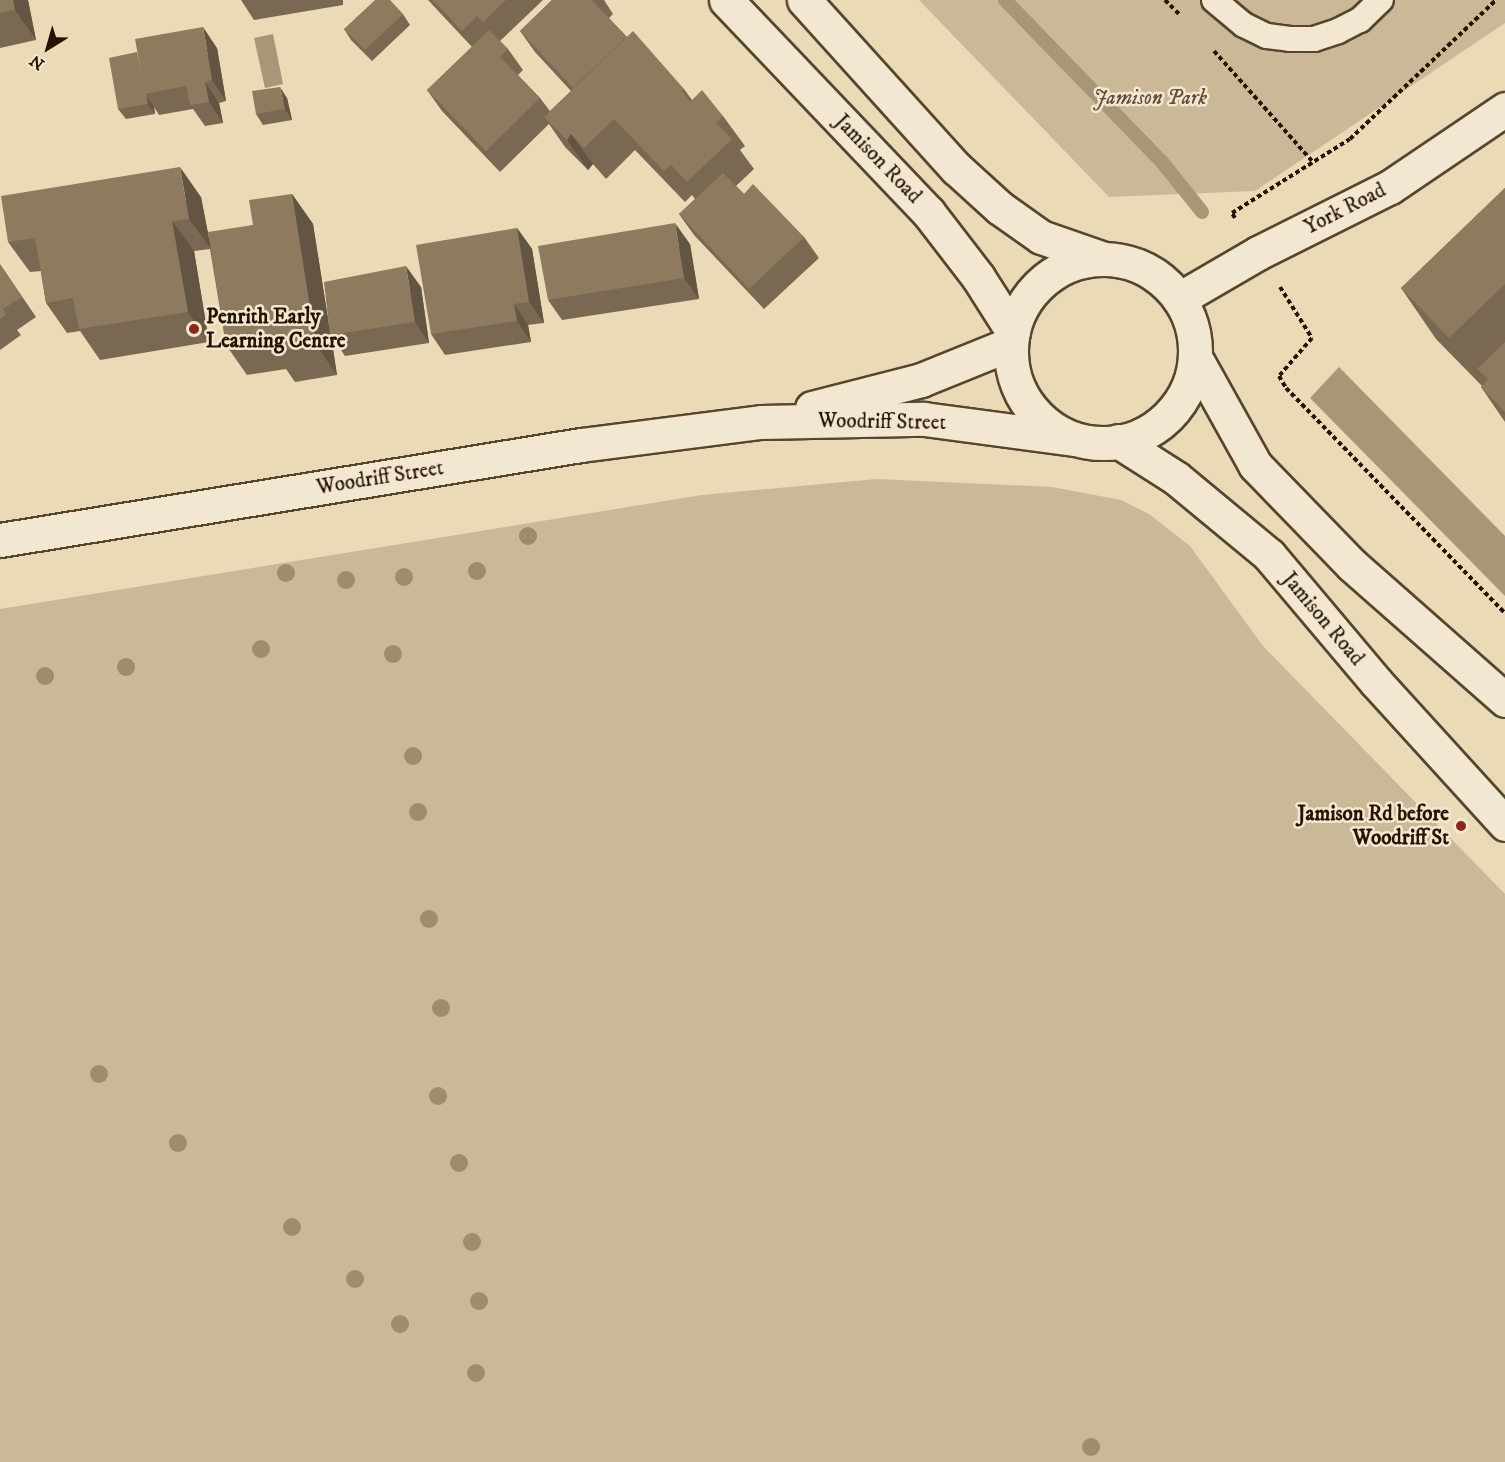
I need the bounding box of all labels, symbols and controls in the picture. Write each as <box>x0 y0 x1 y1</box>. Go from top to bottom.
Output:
north arrow <box>18 18 78 78</box>
text: N <box>26 50 48 74</box>
park label: Jamison Park <box>1093 85 1207 111</box>
street label: Jamison Road <box>829 109 927 209</box>
street label: York Road <box>1300 178 1390 240</box>
place label: Penrith Early Learning Centre <box>206 304 345 354</box>
marker: Penrith Early Learning Centre <box>187 322 201 336</box>
street label: Woodriff Street <box>818 408 946 436</box>
street label: Woodriff Street <box>315 456 445 500</box>
street label: Jamison Road <box>1277 567 1369 671</box>
place label: Jamison Rd before Woodriff St <box>1298 801 1449 851</box>
marker: Jamison Rd before Woodriff St <box>1454 819 1468 833</box>

